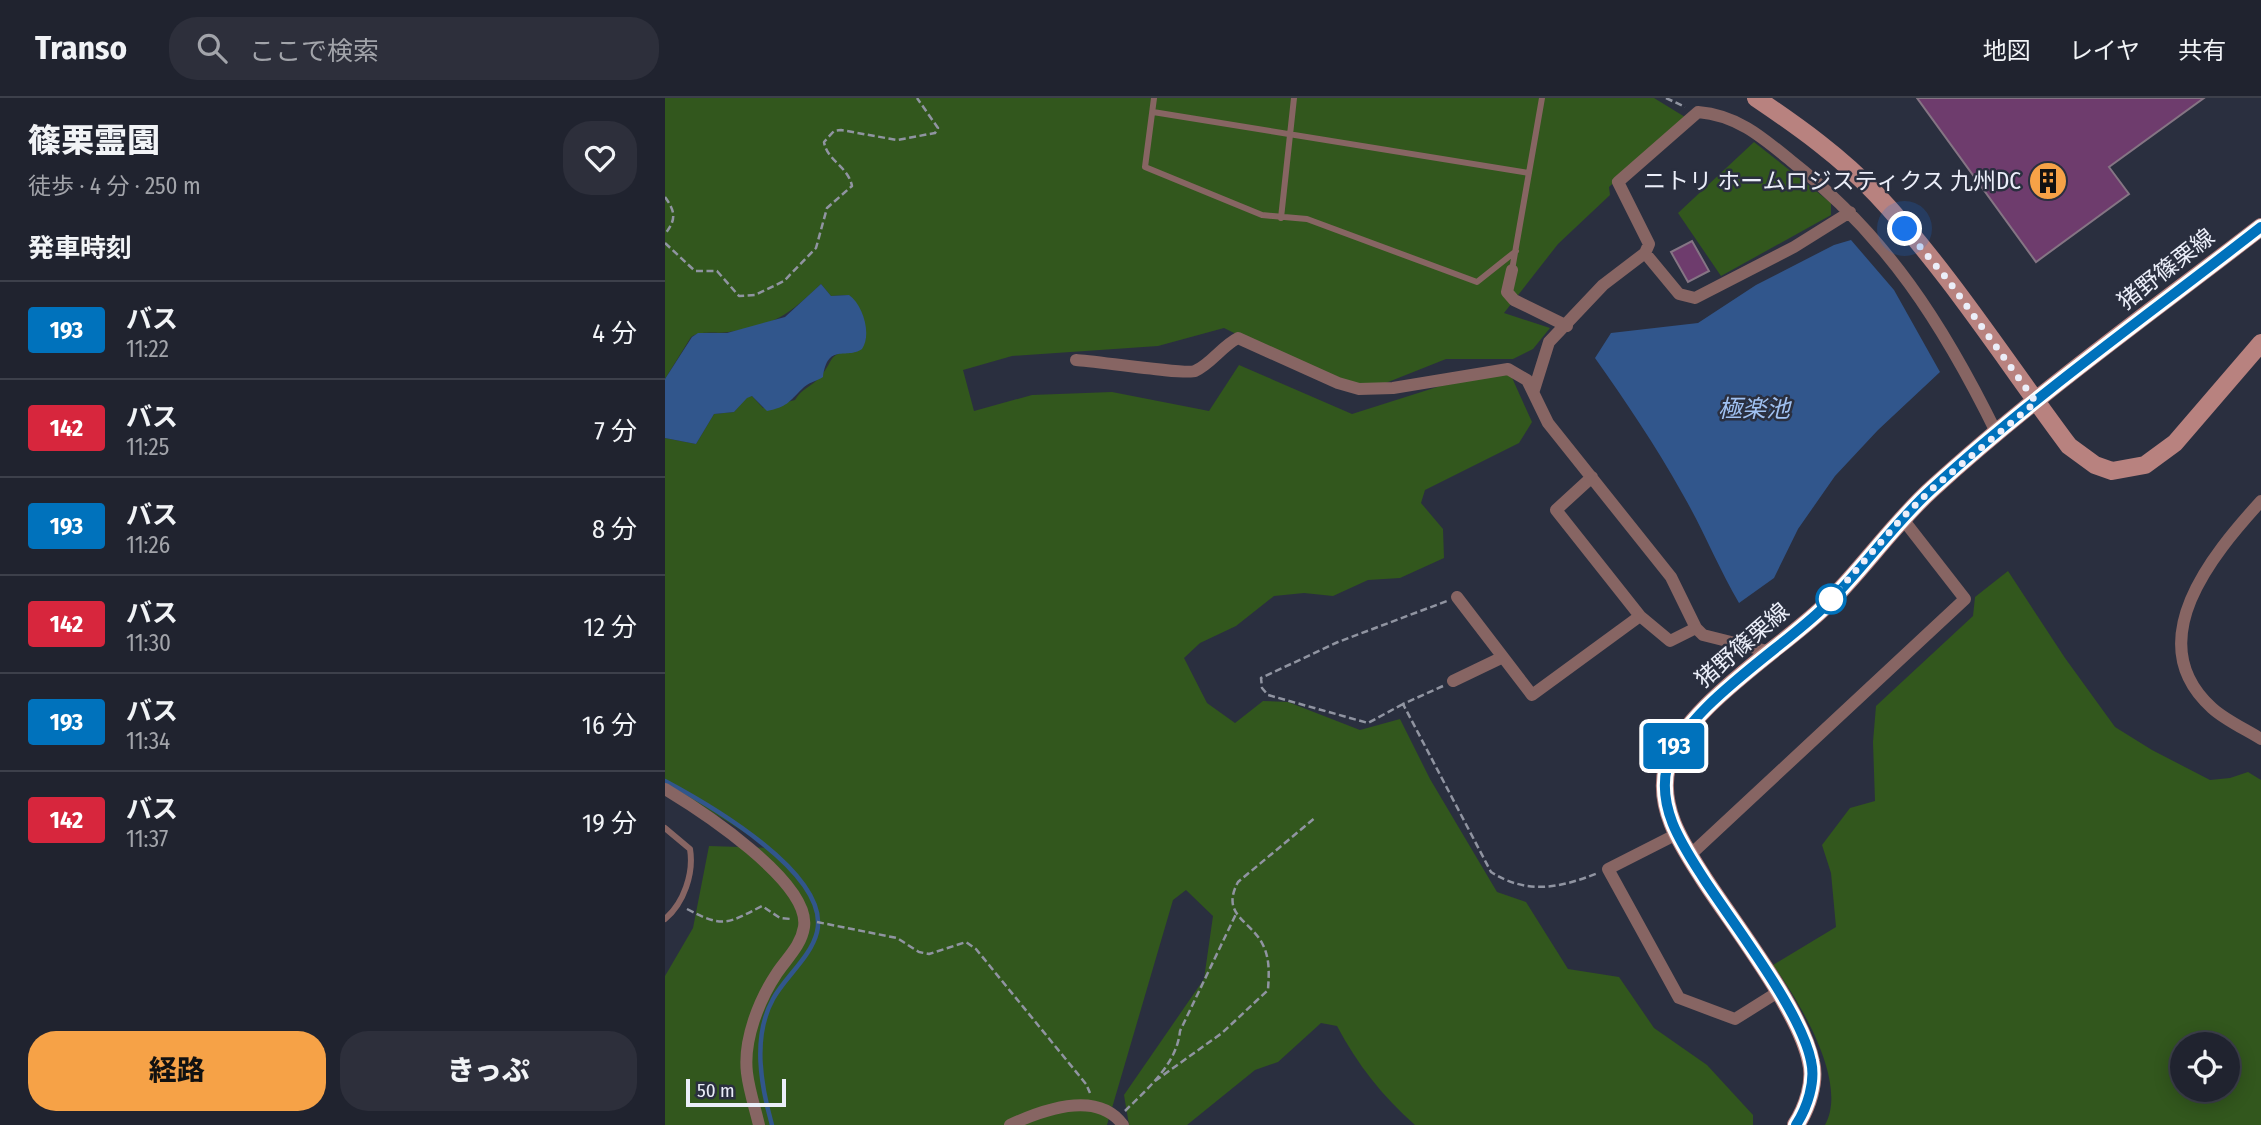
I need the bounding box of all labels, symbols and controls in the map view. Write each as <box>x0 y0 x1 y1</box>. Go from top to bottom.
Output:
search box <box>169 17 659 80</box>
text: Transo <box>35 28 127 68</box>
icon: search <box>193 29 231 67</box>
text: ここで検索 <box>249 36 379 67</box>
text: 地図 <box>1983 37 2031 65</box>
text: レイヤ <box>2069 37 2140 65</box>
text: 共有 <box>2178 37 2226 65</box>
text: 篠栗霊園 <box>28 121 160 161</box>
button: heart <box>563 121 637 195</box>
building icon: ニトリ ホームロジスティクス 九州DC <box>2027 160 2069 202</box>
place label: ニトリ ホームロジスティクス 九州DC <box>1643 167 2021 195</box>
text: 徒歩 · 4 分 · 250 m <box>28 172 201 200</box>
your location <box>1887 211 1922 246</box>
street label: 猪野篠栗線 <box>2112 223 2220 315</box>
text: 発車時刻 <box>28 233 132 264</box>
text: バス <box>126 304 178 335</box>
text: 193 <box>50 316 83 344</box>
text: 4 分 <box>592 318 637 349</box>
text: 11:22 <box>126 335 169 363</box>
water label: 極楽池 <box>1718 395 1792 423</box>
text: バス <box>126 402 178 433</box>
text: 142 <box>50 414 83 442</box>
text: 7 分 <box>594 416 637 447</box>
text: 11:25 <box>126 433 169 461</box>
text: バス <box>126 500 178 531</box>
text: 193 <box>50 512 83 540</box>
text: 8 分 <box>592 514 637 545</box>
text: 11:26 <box>126 531 170 559</box>
unlabelled marker <box>1816 584 1846 614</box>
street label: 猪野篠栗線 <box>1689 597 1795 693</box>
text: バス <box>126 598 178 629</box>
text: 142 <box>50 610 83 638</box>
text: 12 分 <box>583 612 637 643</box>
text: 11:30 <box>126 629 171 657</box>
text: バス <box>126 696 178 727</box>
text: 193 <box>50 708 83 736</box>
text: 16 分 <box>582 710 637 741</box>
line badge: 193 <box>1634 723 1714 769</box>
text: 11:34 <box>126 727 170 755</box>
text: 193 <box>1657 732 1691 760</box>
text: バス <box>126 794 178 825</box>
text: 142 <box>50 806 83 834</box>
text: 19 分 <box>582 808 637 839</box>
text: 11:37 <box>126 825 168 853</box>
button: 経路 <box>28 1031 326 1111</box>
button: きっぷ <box>340 1031 637 1111</box>
map controls <box>2170 1032 2240 1102</box>
button: locate <box>2170 1032 2240 1102</box>
scale bar <box>686 1076 786 1108</box>
text: 50 m <box>697 1079 735 1102</box>

